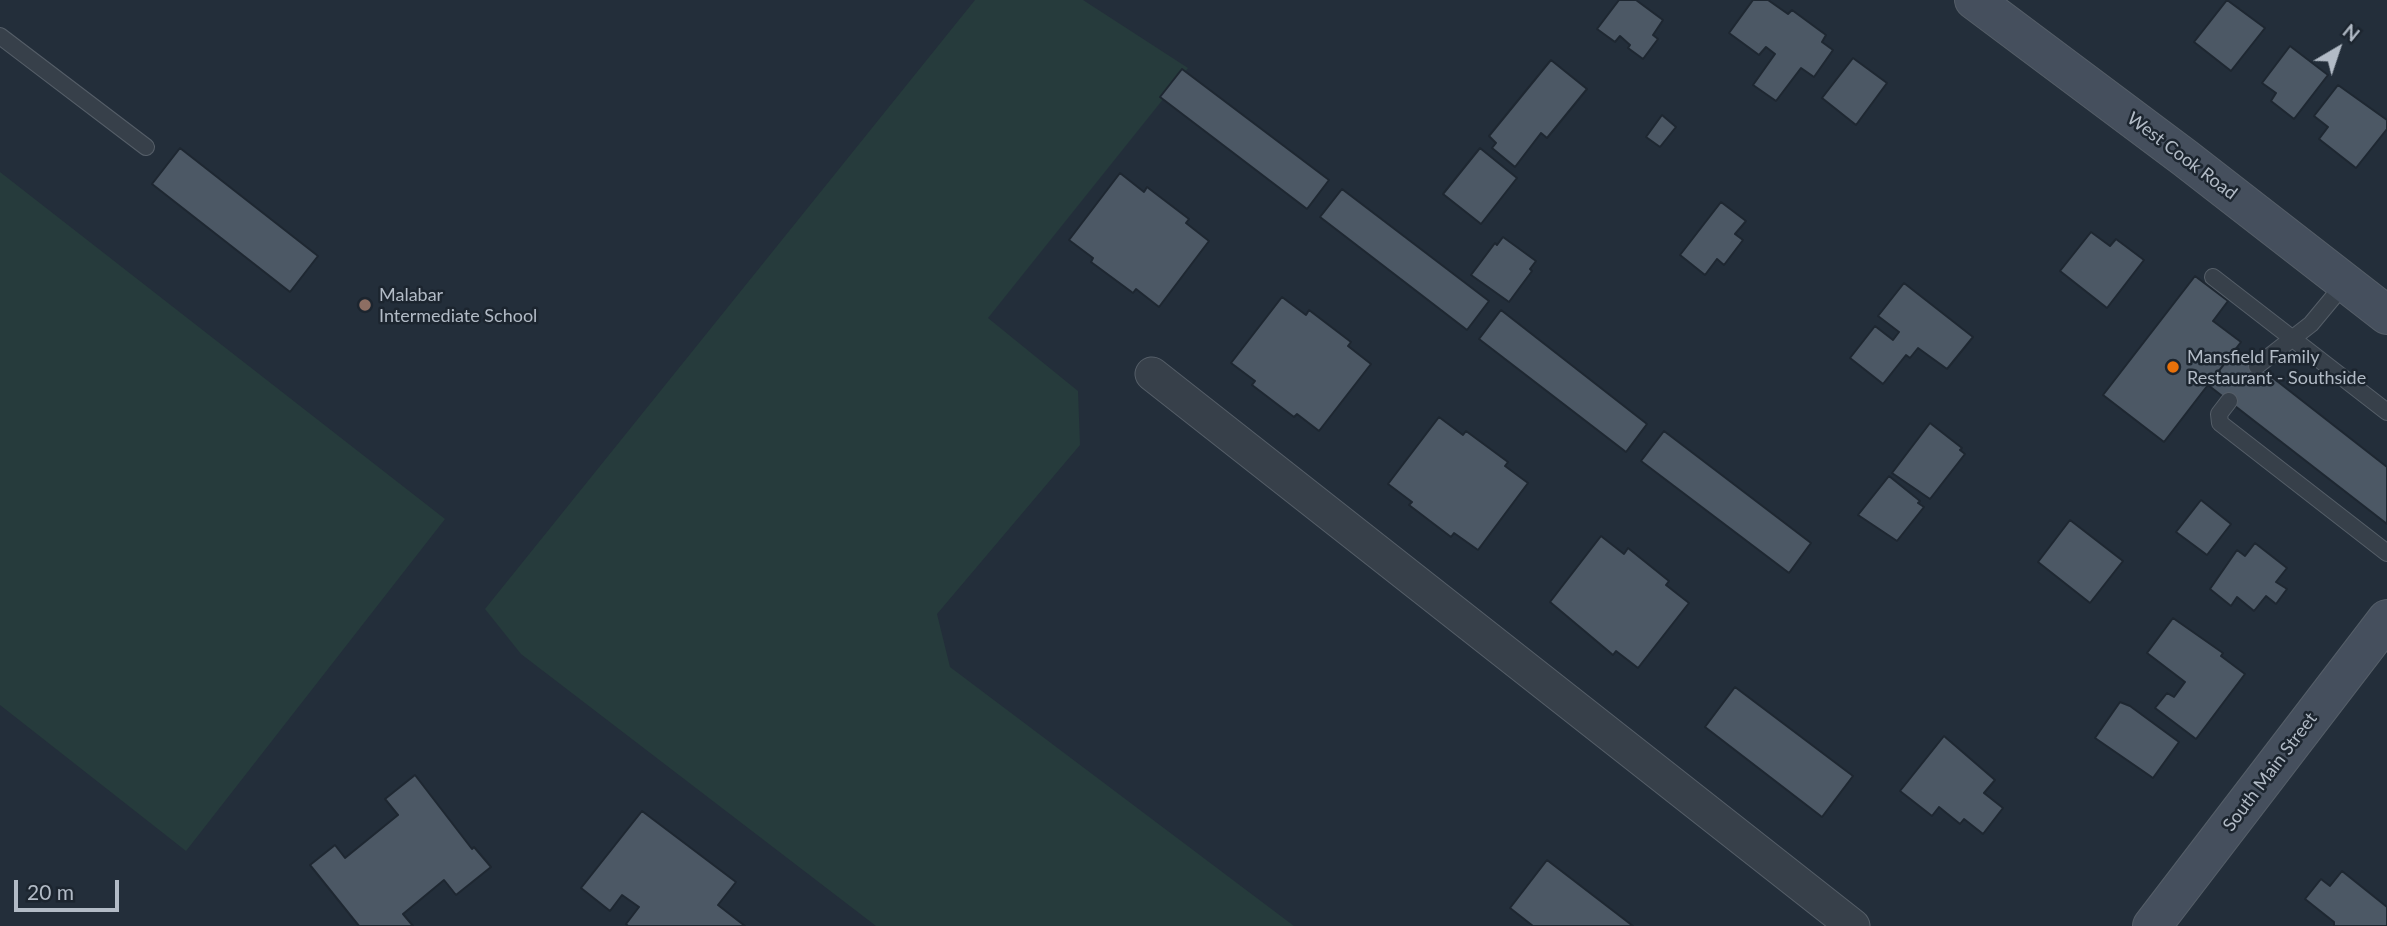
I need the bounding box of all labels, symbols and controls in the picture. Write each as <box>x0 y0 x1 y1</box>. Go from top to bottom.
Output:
north arrow <box>2303 14 2373 84</box>
text: N <box>2339 19 2364 46</box>
street label: West Cook Road <box>2123 108 2241 204</box>
place label: Malabar Intermediate School <box>379 284 537 326</box>
marker: Malabar Intermediate School <box>357 297 373 313</box>
place label: Mansfield Family Restaurant - Southside <box>2187 346 2366 388</box>
marker: Mansfield Family Restaurant - Southside <box>2165 359 2181 375</box>
street label: South Main Street <box>2218 708 2322 836</box>
scale bar <box>18 866 122 910</box>
text: 20 m <box>27 879 74 904</box>

